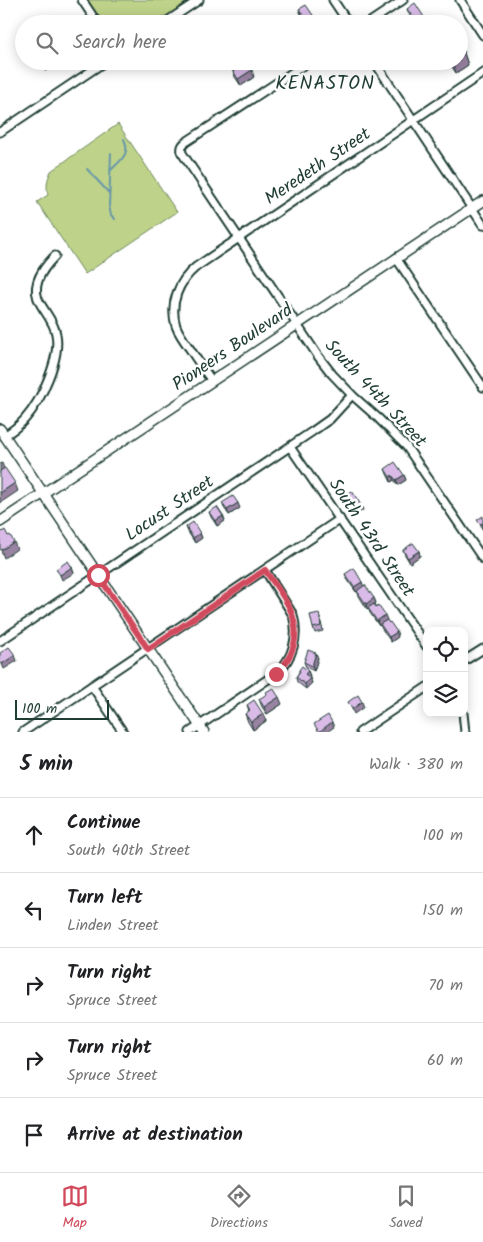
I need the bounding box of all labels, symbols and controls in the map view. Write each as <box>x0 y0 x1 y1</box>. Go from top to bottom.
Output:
search box <box>15 15 468 70</box>
text: Search here <box>73 28 167 58</box>
icon: search <box>33 29 61 57</box>
district label: KENASTON <box>275 69 375 99</box>
street label: Meredeth Street <box>259 120 378 213</box>
street label: Pioneers Boulevard <box>167 296 300 399</box>
street label: South 44th Street <box>317 333 434 456</box>
street label: Locust Street <box>120 468 221 550</box>
street label: South 43rd Street <box>320 473 422 604</box>
route start <box>87 564 110 587</box>
map controls <box>423 627 468 717</box>
button: locate <box>423 627 468 672</box>
route end <box>265 663 288 686</box>
button: layers <box>423 672 468 717</box>
scale bar <box>15 697 109 720</box>
text: 100 m <box>22 698 57 720</box>
text: 5 min <box>20 748 73 781</box>
text: Walk · 380 m <box>369 752 463 777</box>
text: Continue <box>67 808 140 838</box>
icon: ahead <box>20 821 48 849</box>
text: 100 m <box>423 823 463 848</box>
text: South 40th Street <box>67 838 190 863</box>
text: Turn left <box>67 883 142 913</box>
icon: left <box>20 896 48 924</box>
text: 150 m <box>422 898 463 923</box>
text: Linden Street <box>67 913 159 938</box>
text: Turn right <box>67 958 152 988</box>
icon: right <box>20 971 48 999</box>
text: 70 m <box>428 973 463 998</box>
text: Spruce Street <box>67 988 157 1013</box>
text: Turn right <box>67 1033 152 1063</box>
icon: right <box>20 1046 48 1074</box>
text: 60 m <box>427 1048 463 1073</box>
text: Spruce Street <box>67 1063 157 1088</box>
text: Arrive at destination <box>67 1120 243 1150</box>
icon: arrive <box>20 1121 48 1149</box>
tab: Map <box>61 1182 89 1234</box>
tab: Directions <box>210 1182 268 1234</box>
tab: Saved <box>389 1182 422 1234</box>

